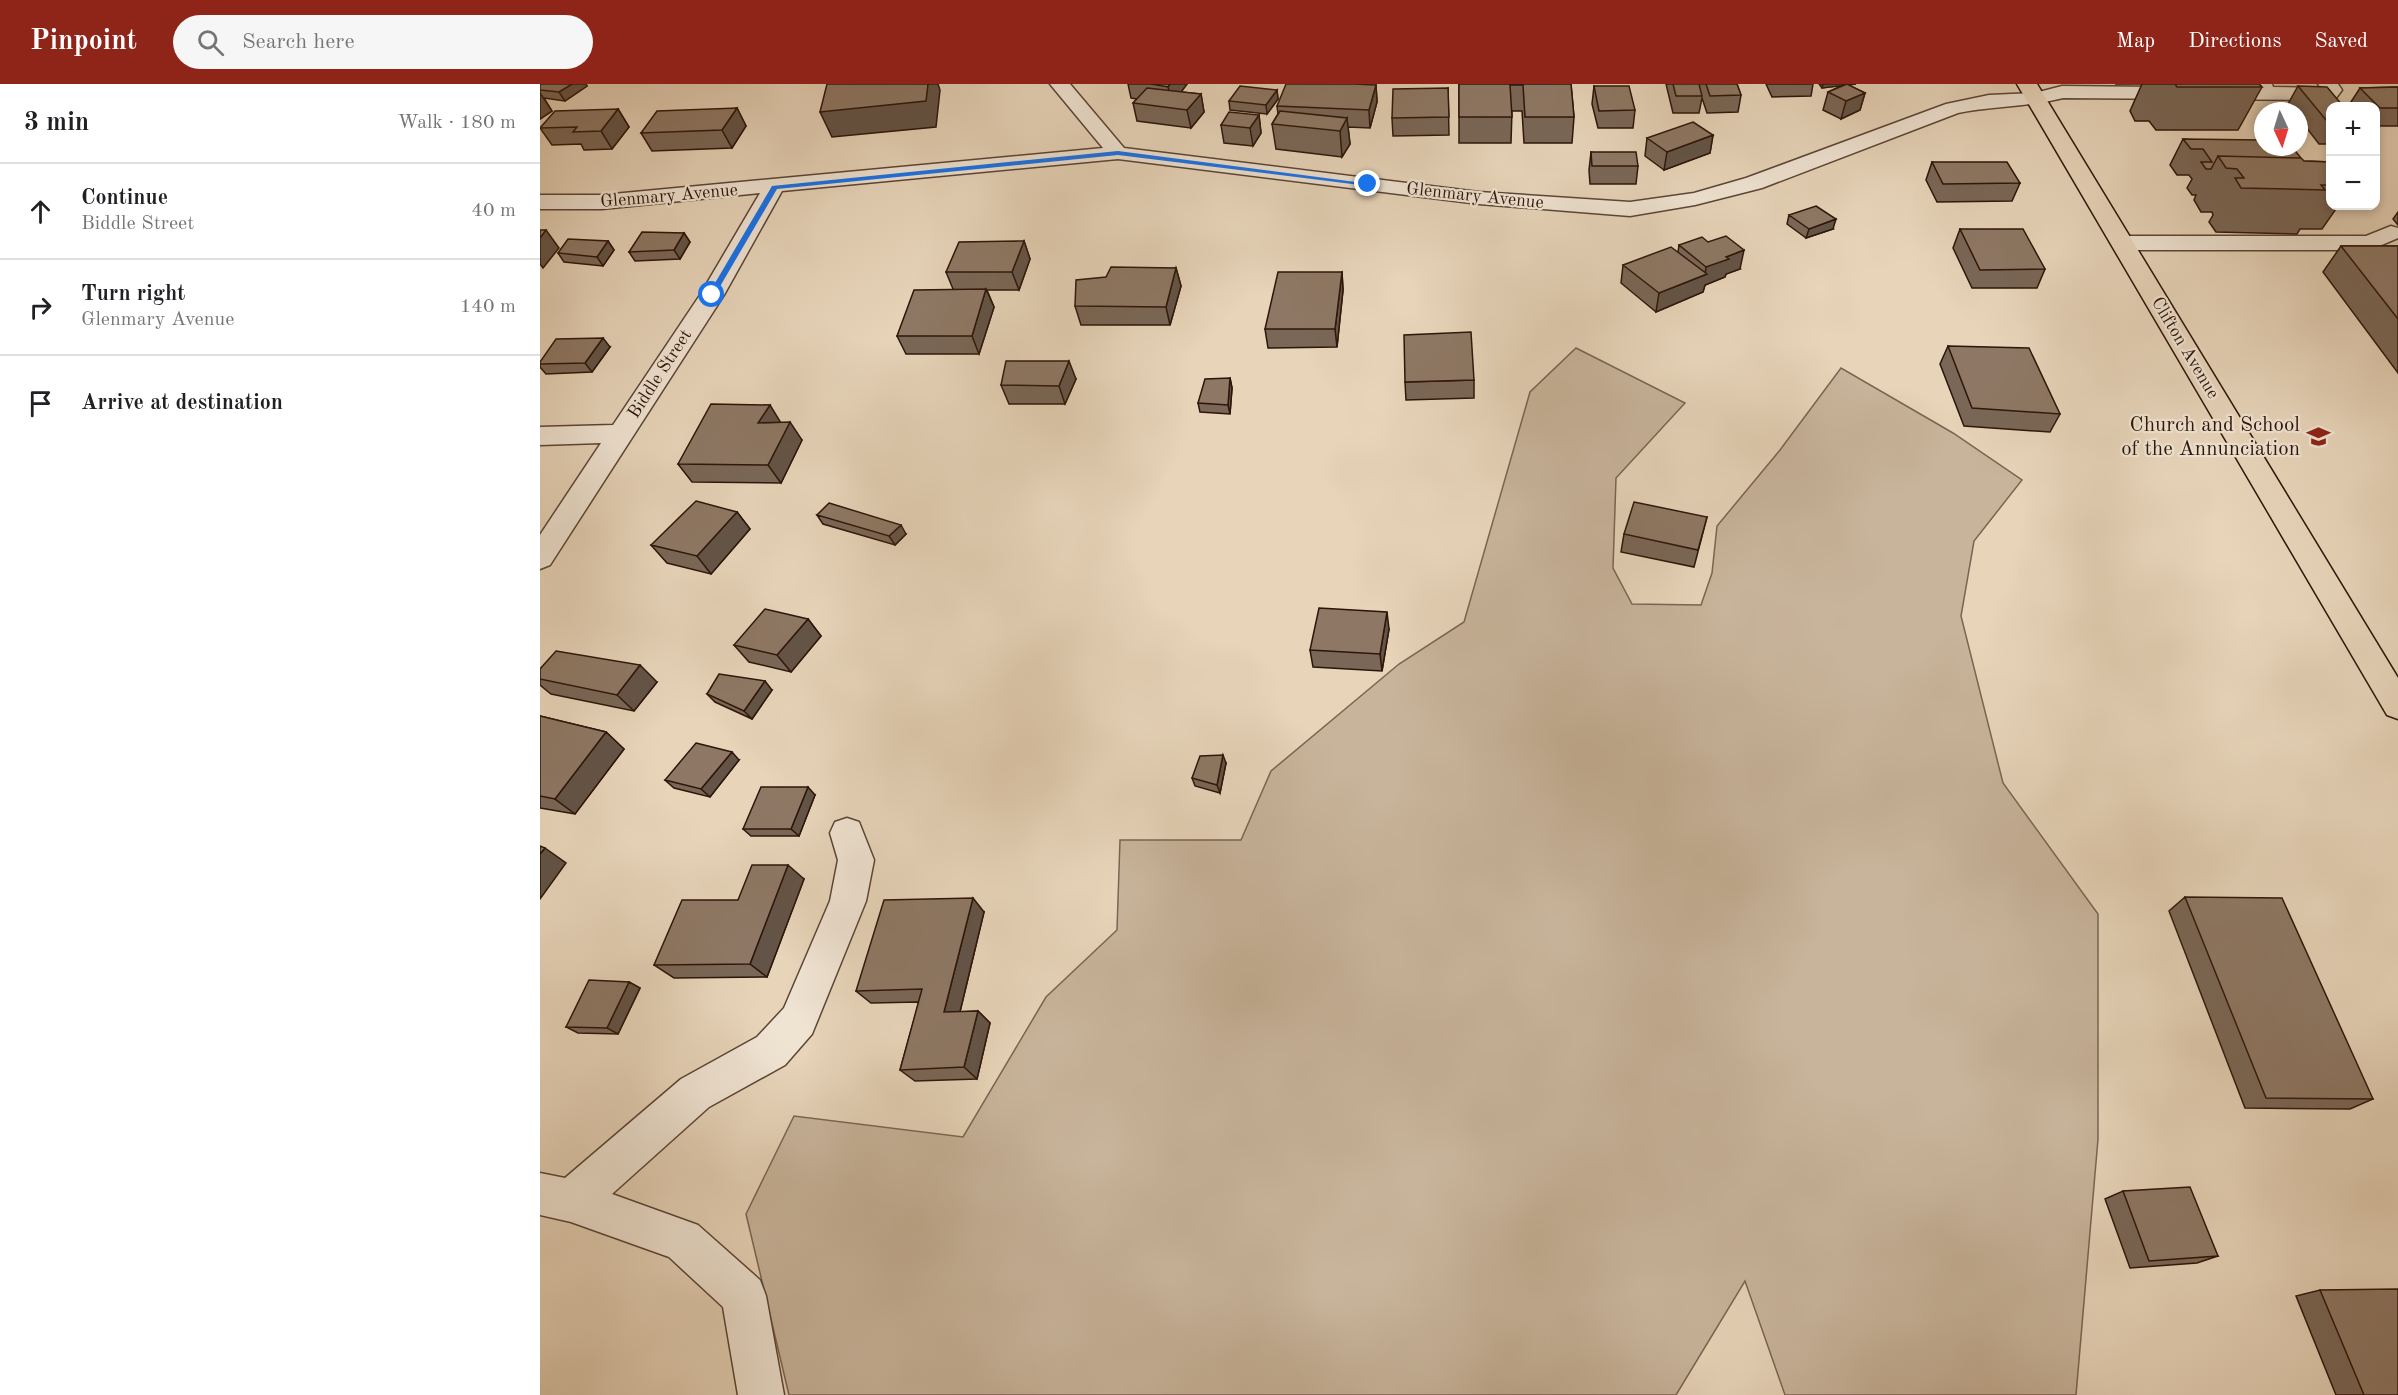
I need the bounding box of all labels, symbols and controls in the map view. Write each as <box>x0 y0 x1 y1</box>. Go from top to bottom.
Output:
search box <box>173 15 593 69</box>
icon: search <box>194 26 227 59</box>
text: Pinpoint <box>30 28 137 56</box>
text: Search here <box>242 31 355 53</box>
text: Map <box>2116 31 2155 52</box>
text: Directions <box>2188 31 2282 52</box>
text: Saved <box>2315 31 2368 52</box>
north arrow <box>2254 102 2308 156</box>
map controls <box>2326 102 2380 210</box>
button: + <box>2326 102 2380 156</box>
text: 3 min <box>24 110 89 136</box>
text: Walk · 180 m <box>397 113 516 133</box>
button: − <box>2326 156 2380 210</box>
route end <box>1354 170 1380 196</box>
street label: Glenmary Avenue <box>1405 180 1545 212</box>
street label: Glenmary Avenue <box>599 181 739 211</box>
text: Continue <box>81 187 168 209</box>
icon: ahead <box>24 195 57 228</box>
text: 40 m <box>471 201 516 221</box>
text: Biddle Street <box>81 214 194 234</box>
route start <box>698 281 724 307</box>
text: Turn right <box>81 283 185 305</box>
icon: right <box>24 291 57 324</box>
street label: Clifton Avenue <box>2148 294 2222 402</box>
text: 140 m <box>460 297 516 317</box>
text: Glenmary Avenue <box>81 310 234 330</box>
street label: Biddle Street <box>625 326 695 422</box>
icon: arrive <box>24 387 57 420</box>
text: Arrive at destination <box>81 392 283 414</box>
place label: Church and School of the Annunciation <box>2121 415 2300 460</box>
school or university icon: Church and School of the Annunciation <box>2305 424 2331 450</box>

